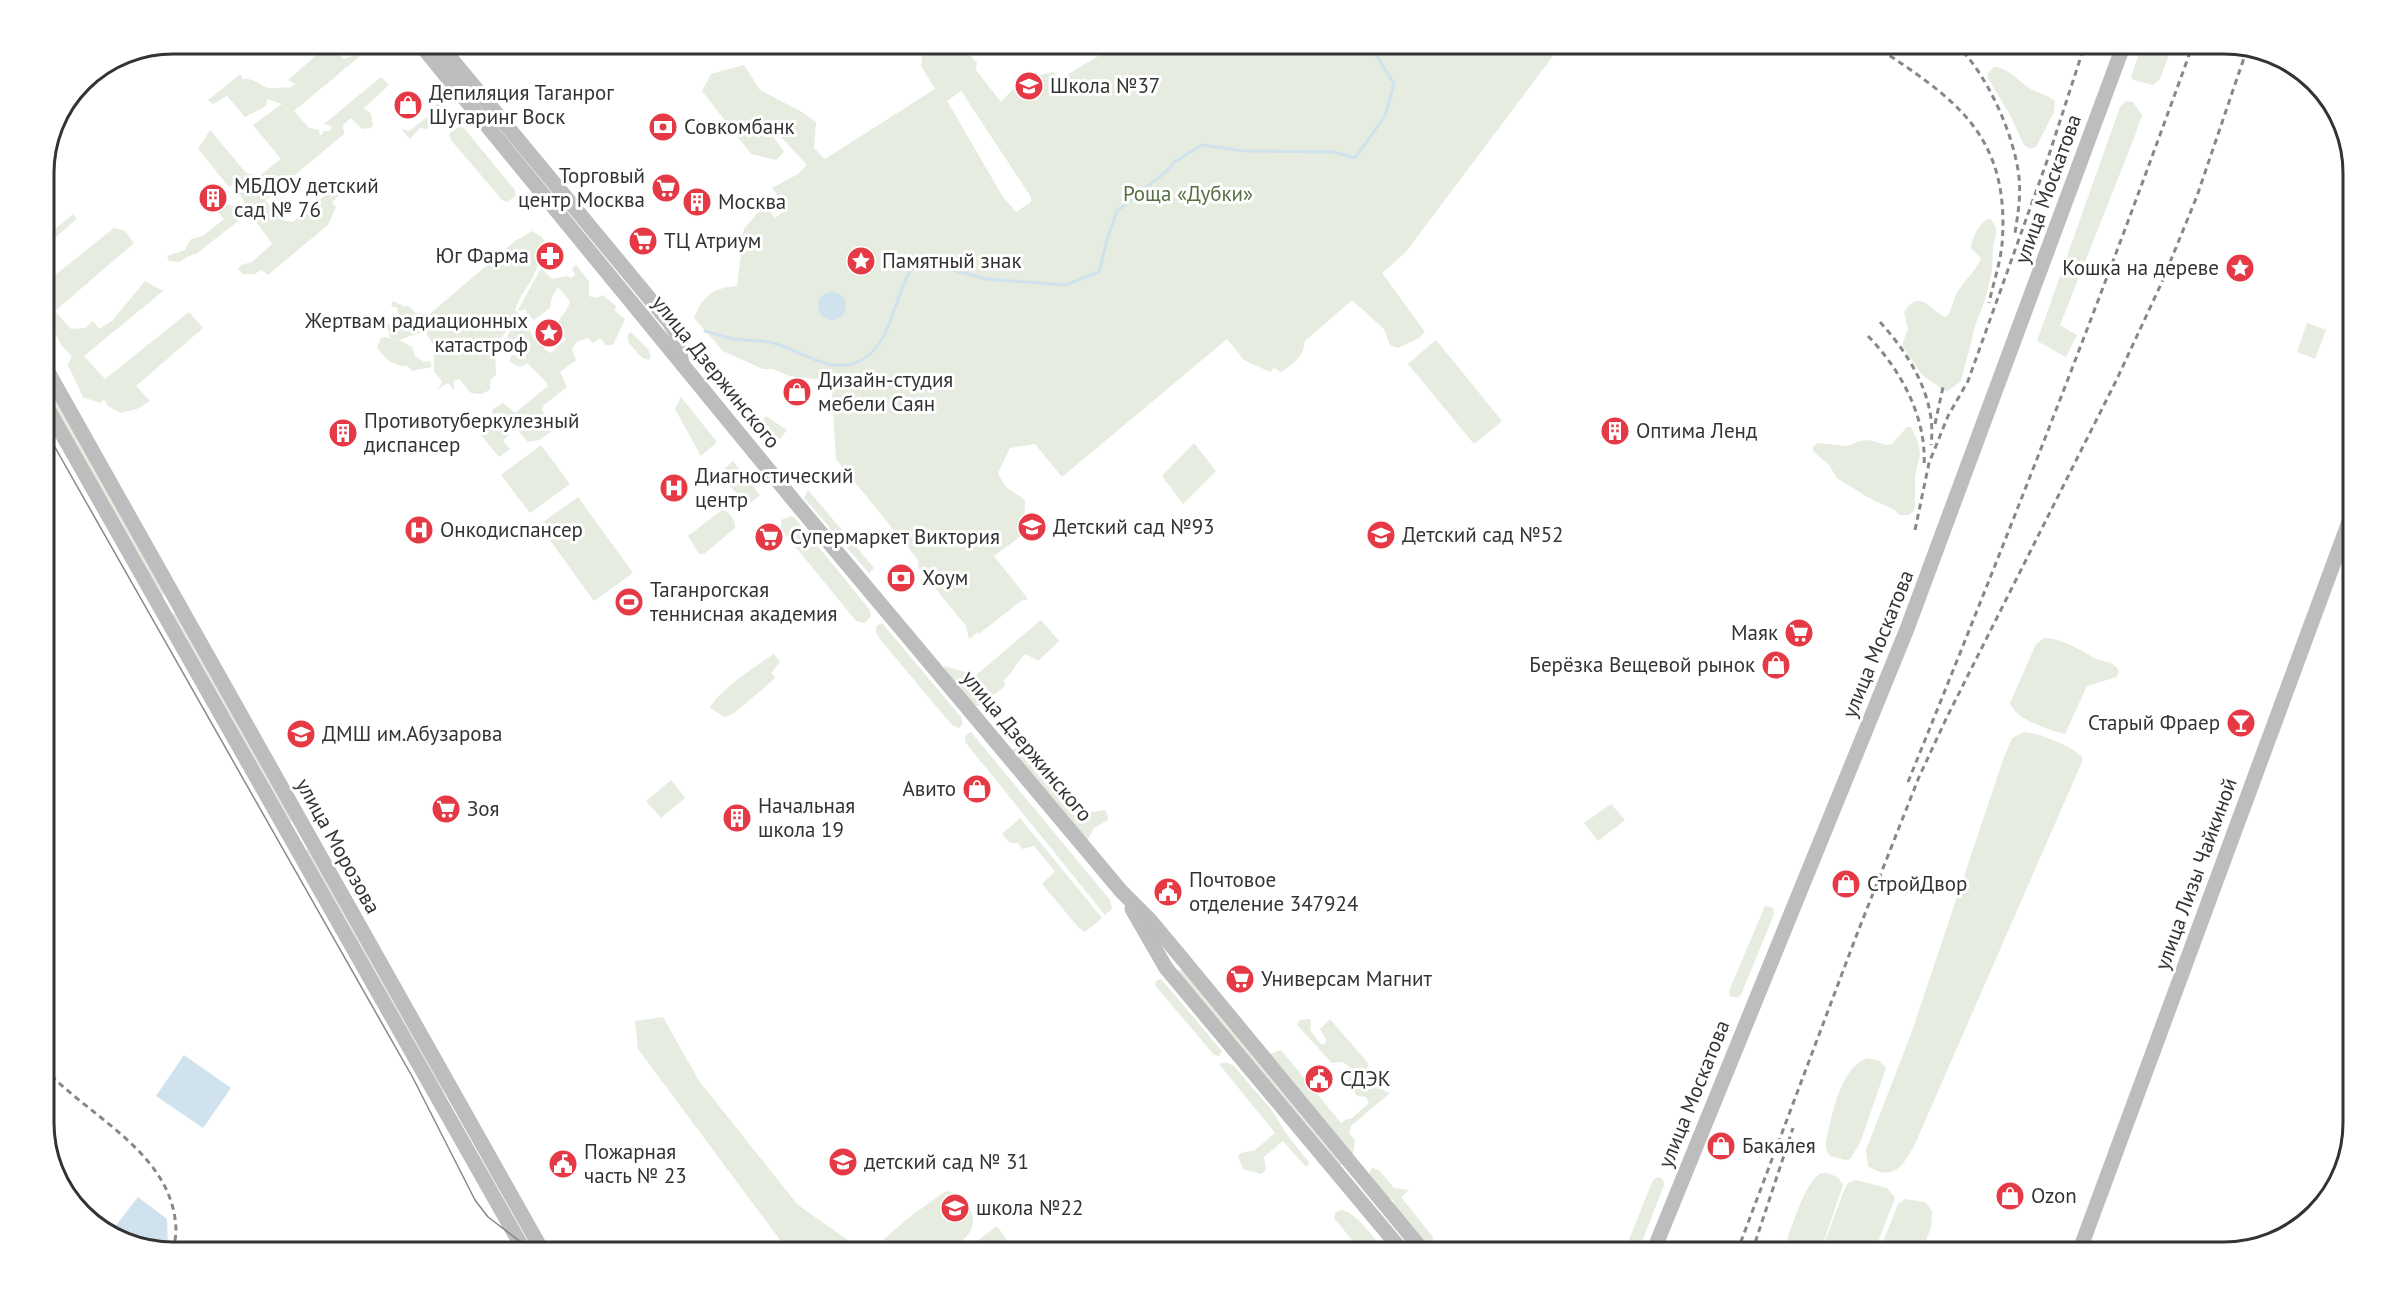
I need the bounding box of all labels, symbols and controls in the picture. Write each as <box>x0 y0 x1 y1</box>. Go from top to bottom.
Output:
school or university icon: Школа №37 <box>1013 70 1045 102</box>
place label: Школа №37 <box>1050 72 1160 99</box>
place label: Депиляция Таганрог Шугаринг Воск <box>429 79 614 130</box>
shop icon: Депиляция Таганрог Шугаринг Воск <box>392 89 424 121</box>
street label: улица Москатова <box>2008 110 2087 267</box>
bank icon: Совкомбанк <box>647 111 679 143</box>
place label: Совкомбанк <box>684 113 795 140</box>
place label: Торговый центр Москва <box>518 162 645 213</box>
place label: МБДОУ детский сад № 76 <box>234 172 379 223</box>
supermarket icon: Торговый центр Москва <box>650 172 682 204</box>
park label: Роща «Дубки» <box>1123 180 1253 207</box>
building icon: МБДОУ детский сад № 76 <box>197 182 229 214</box>
building icon: Москва <box>681 186 713 218</box>
place label: Москва <box>718 188 786 215</box>
supermarket icon: ТЦ Атриум <box>627 225 659 257</box>
place label: ТЦ Атриум <box>664 227 761 254</box>
pharmacy icon: Юг Фарма <box>534 240 566 272</box>
place label: Юг Фарма <box>435 242 529 269</box>
place icon: Памятный знак <box>845 245 877 277</box>
place label: Памятный знак <box>882 247 1021 274</box>
place icon: Кошка на дереве <box>2224 252 2256 284</box>
place label: Кошка на дереве <box>2062 254 2219 281</box>
street label: улица Дзержинского <box>646 290 787 454</box>
place label: Жертвам радиационных катастроф <box>304 307 528 358</box>
place icon: Жертвам радиационных катастроф <box>533 317 565 349</box>
place label: Дизайн-студия мебели Саян <box>818 366 953 417</box>
shop icon: Дизайн-студия мебели Саян <box>781 376 813 408</box>
place label: Противотуберкулезный диспансер <box>364 407 579 458</box>
building icon: Оптима Ленд <box>1599 415 1631 447</box>
building icon: Противотуберкулезный диспансер <box>327 417 359 449</box>
place label: Оптима Ленд <box>1636 417 1757 444</box>
place label: Диагностический центр <box>695 462 853 513</box>
hospital icon: Диагностический центр <box>658 472 690 504</box>
school or university icon: Детский сад №93 <box>1016 511 1048 543</box>
place label: Детский сад №93 <box>1053 513 1215 540</box>
hospital icon: Онкодиспансер <box>403 514 435 546</box>
place label: Онкодиспансер <box>440 516 583 543</box>
school or university icon: Детский сад №52 <box>1365 519 1397 551</box>
supermarket icon: Супермаркет Виктория <box>753 521 785 553</box>
place label: Детский сад №52 <box>1402 521 1564 548</box>
place label: Супермаркет Виктория <box>790 523 1000 550</box>
bank icon: Хоум <box>885 562 917 594</box>
place label: Хоум <box>922 564 968 591</box>
street label: улица Москатова <box>1836 566 1919 722</box>
place label: Таганрогская теннисная академия <box>650 576 838 627</box>
sports icon: Таганрогская теннисная академия <box>613 586 645 618</box>
supermarket icon: Маяк <box>1783 617 1815 649</box>
place label: Маяк <box>1731 619 1778 646</box>
shop icon: Берёзка Вещевой рынок <box>1760 649 1792 681</box>
place label: Берёзка Вещевой рынок <box>1529 651 1755 678</box>
street label: улица Дзержинского <box>956 664 1099 827</box>
bar icon: Старый Фраер <box>2225 707 2257 739</box>
place label: Старый Фраер <box>2088 709 2220 736</box>
school or university icon: ДМШ им.Абузарова <box>285 718 317 750</box>
place label: ДМШ им.Абузарова <box>322 720 502 747</box>
street label: улица Морозова <box>290 773 387 918</box>
shop icon: Авито <box>961 773 993 805</box>
street label: улица Лизы Чайкиной <box>2148 774 2243 973</box>
place label: Авито <box>902 775 956 802</box>
place label: Начальная школа 19 <box>758 792 855 843</box>
supermarket icon: Зоя <box>430 793 462 825</box>
place label: Зоя <box>467 795 500 822</box>
building icon: Начальная школа 19 <box>721 802 753 834</box>
place label: Почтовое отделение 347924 <box>1189 866 1358 917</box>
shop icon: СтройДвор <box>1830 868 1862 900</box>
place label: СтройДвор <box>1867 870 1967 897</box>
public building icon: Почтовое отделение 347924 <box>1152 876 1184 908</box>
supermarket icon: Универсам Магнит <box>1224 963 1256 995</box>
place label: Универсам Магнит <box>1261 965 1432 992</box>
street label: улица Москатова <box>1652 1016 1735 1172</box>
public building icon: СДЭК <box>1303 1063 1335 1095</box>
place label: СДЭК <box>1340 1065 1391 1092</box>
shop icon: Бакалея <box>1705 1130 1737 1162</box>
place label: Бакалея <box>1742 1132 1816 1159</box>
place label: Пожарная часть № 23 <box>584 1138 687 1189</box>
school or university icon: детский сад № 31 <box>827 1146 859 1178</box>
public building icon: Пожарная часть № 23 <box>547 1148 579 1180</box>
place label: детский сад № 31 <box>864 1148 1029 1175</box>
shop icon: Ozon <box>1994 1180 2026 1212</box>
place label: Ozon <box>2031 1182 2077 1209</box>
school or university icon: школа №22 <box>939 1192 971 1224</box>
place label: школа №22 <box>976 1194 1083 1221</box>

